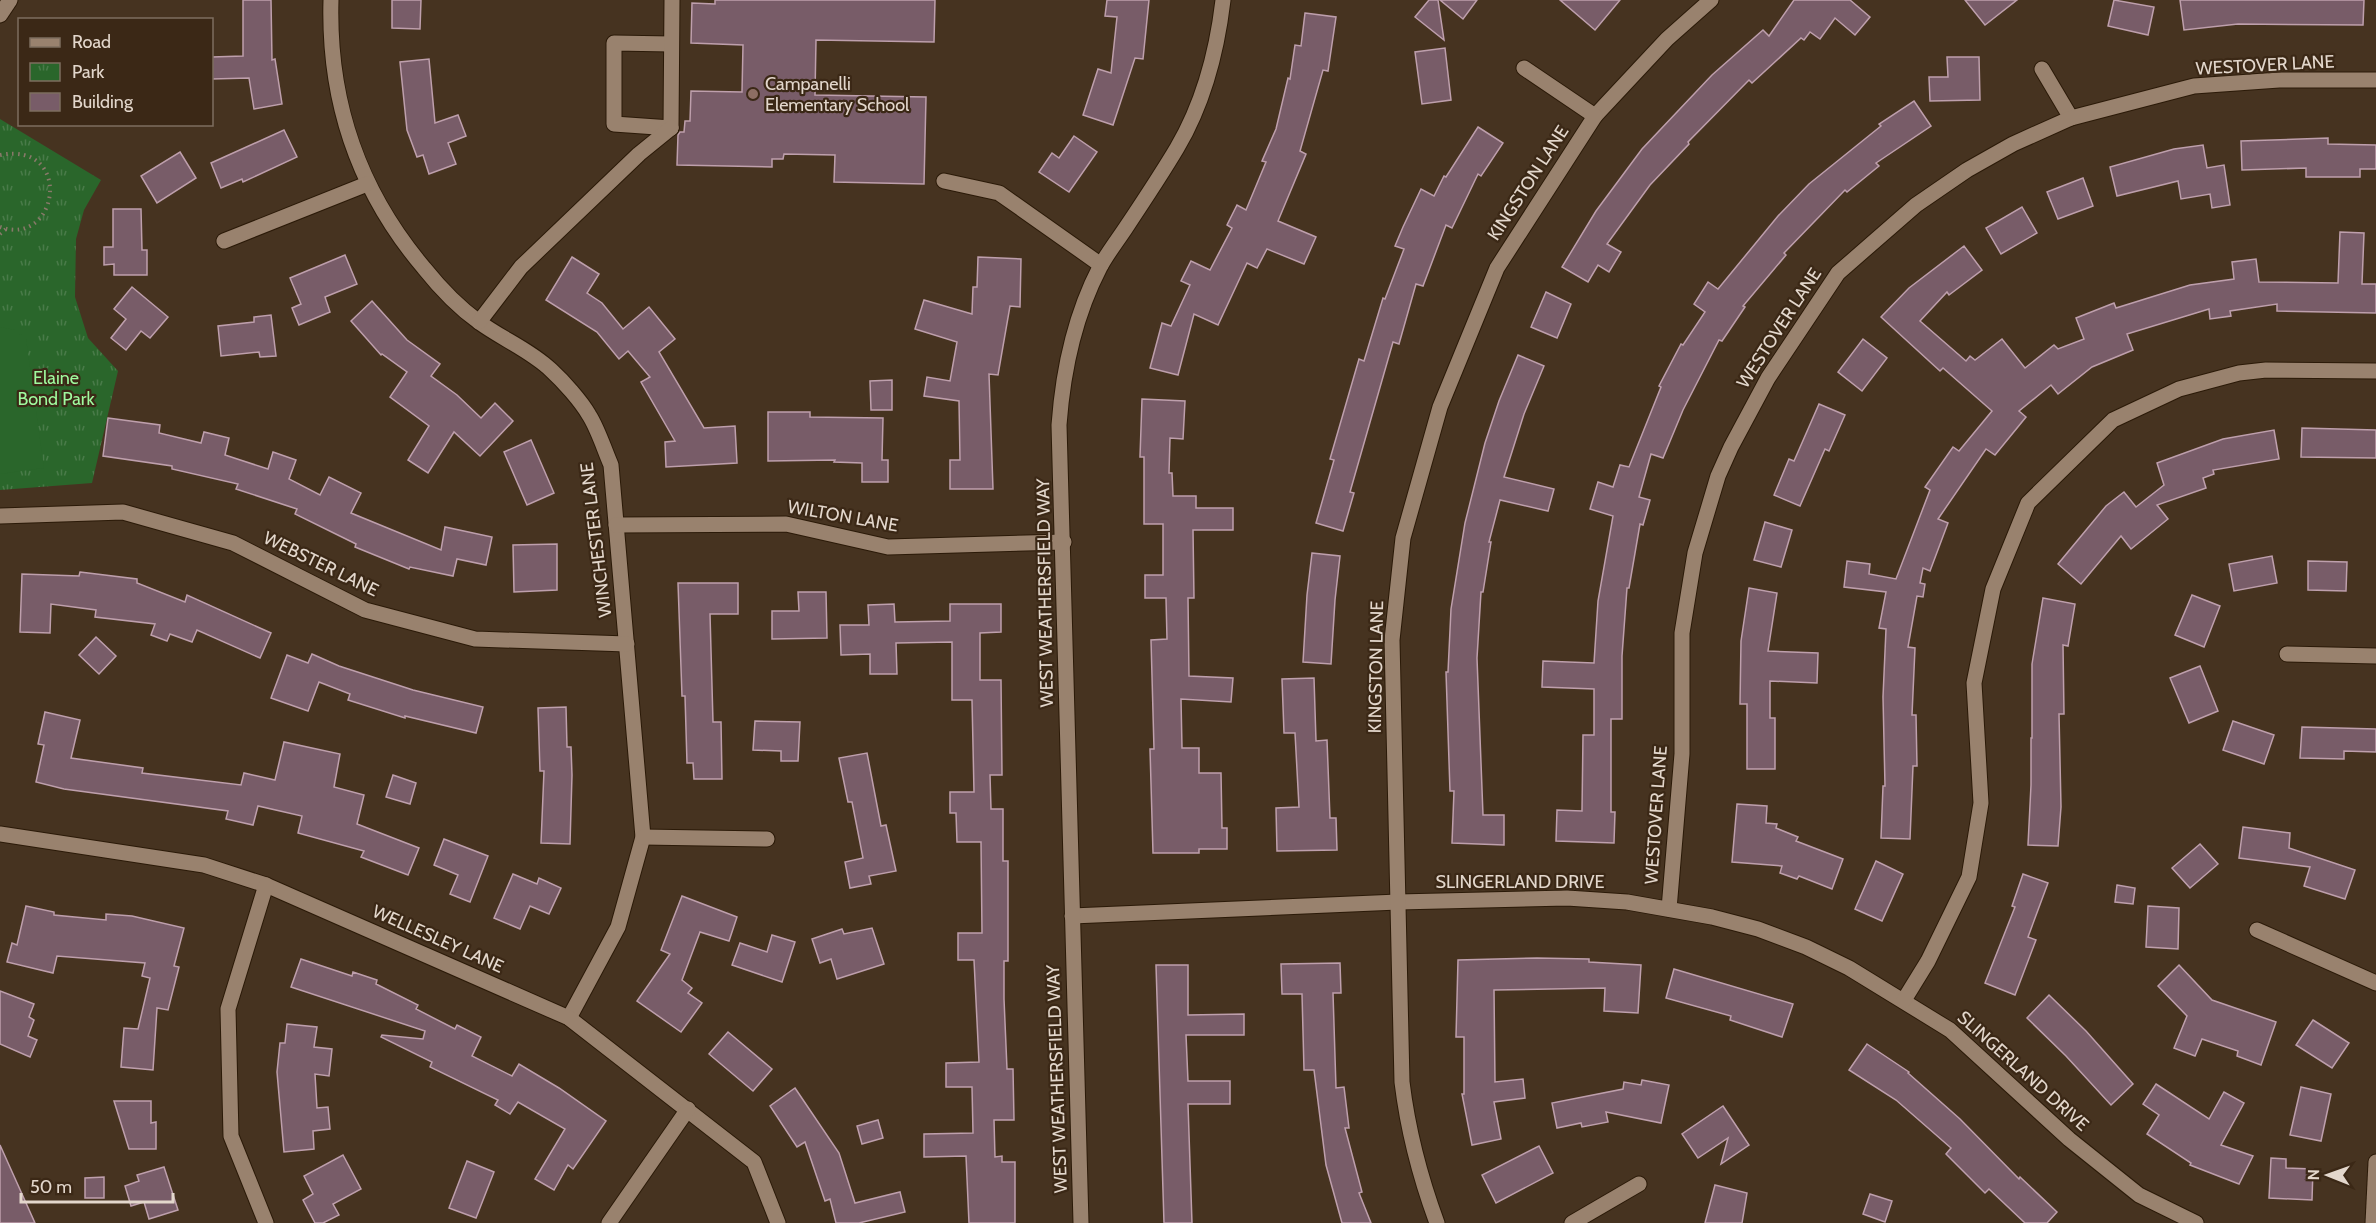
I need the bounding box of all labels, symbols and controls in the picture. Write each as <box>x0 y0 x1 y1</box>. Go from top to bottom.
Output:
legend <box>18 18 213 126</box>
text: Road <box>72 31 111 53</box>
street label: WESTOVER LANE <box>2195 50 2335 80</box>
text: Park <box>72 61 105 83</box>
place label: Campanelli Elementary School <box>765 73 910 116</box>
marker: Campanelli Elementary School <box>746 87 760 101</box>
text: Building <box>72 91 134 113</box>
street label: KINGSTON LANE <box>1483 121 1573 245</box>
street label: WESTOVER LANE <box>1732 264 1826 392</box>
park label: Elaine Bond Park <box>17 367 96 410</box>
street label: WINCHESTER LANE <box>576 461 616 619</box>
street label: WEST WEATHERSFIELD WAY <box>1032 478 1058 707</box>
street label: WILTON LANE <box>786 495 900 537</box>
street label: WEBSTER LANE <box>260 527 382 601</box>
street label: KINGSTON LANE <box>1364 601 1388 733</box>
street label: WESTOVER LANE <box>1640 745 1672 885</box>
street label: SLINGERLAND DRIVE <box>1435 871 1605 893</box>
street label: WELLESLEY LANE <box>369 900 507 978</box>
street label: WEST WEATHERSFIELD WAY <box>1042 964 1072 1194</box>
street label: SLINGERLAND DRIVE <box>1953 1006 2093 1136</box>
north arrow <box>2298 1145 2358 1205</box>
scale bar <box>21 1166 172 1204</box>
text: N <box>2304 1169 2323 1181</box>
text: 50 m <box>30 1176 72 1198</box>

